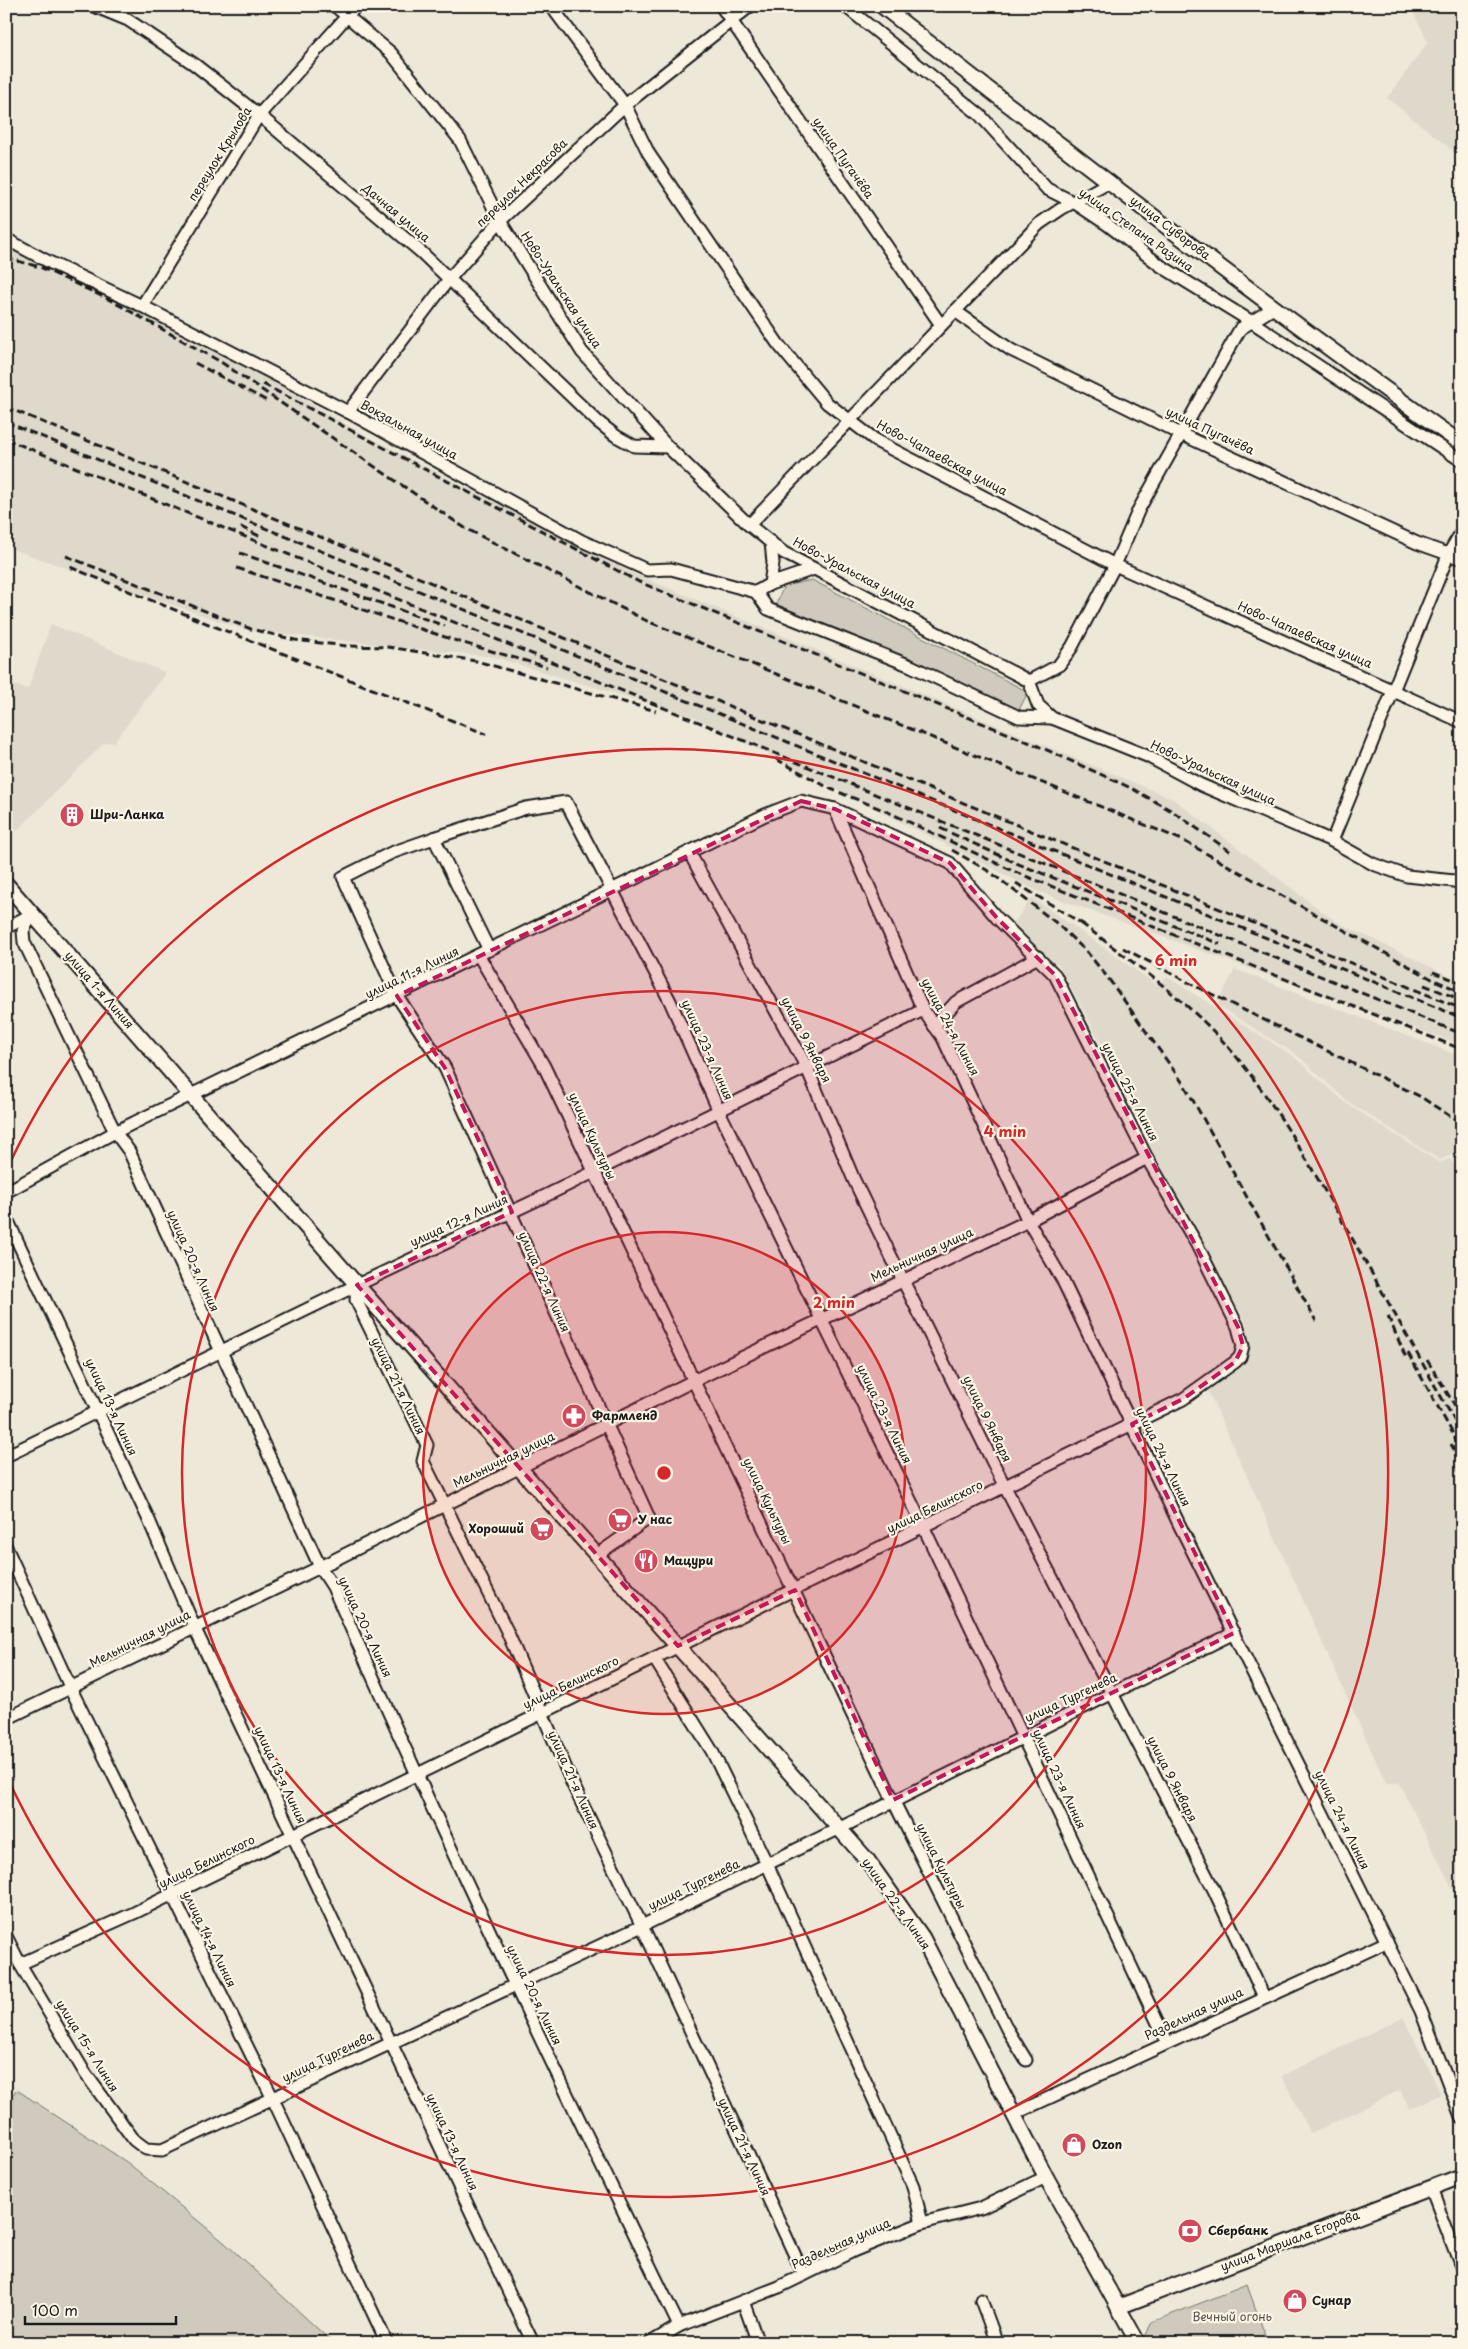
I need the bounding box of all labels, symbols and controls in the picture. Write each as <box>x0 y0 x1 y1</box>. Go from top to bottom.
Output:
street label: переулок Крылова <box>183 102 256 204</box>
street label: улица Пугачёва <box>809 113 879 202</box>
street label: переулок Некрасова <box>472 134 571 231</box>
street label: Дачная улица <box>358 178 435 246</box>
street label: улица Степана Разина <box>1076 183 1198 276</box>
street label: улица Суворова <box>1127 191 1215 264</box>
street label: Ново-Уральская улица <box>517 227 607 352</box>
street label: Вокзальная улица <box>358 395 462 464</box>
street label: улица Пугачёва <box>1163 402 1258 459</box>
street label: Ново-Чапаевская улица <box>874 415 1011 499</box>
street label: Ново-Уральская улица <box>790 532 919 612</box>
street label: Ново-Чапаевская улица <box>1235 596 1376 672</box>
street label: Ново-Уральская улица <box>1148 735 1279 809</box>
building icon: Шри-Ланка <box>59 802 85 828</box>
place label: Шри-Ланка <box>90 805 164 823</box>
street label: улица 11-я Линия <box>362 942 462 1003</box>
street label: улица 1-я Линия <box>61 947 139 1032</box>
text: 6 min <box>1155 948 1197 971</box>
street label: улица 24-я Линия <box>917 974 984 1079</box>
street label: улица 9 Января <box>777 993 836 1086</box>
street label: улица 23-я Линия <box>678 996 738 1103</box>
street label: улица 25-я Линия <box>1098 1039 1164 1144</box>
street label: улица Культуры <box>565 1089 621 1182</box>
text: 4 min <box>984 1119 1026 1142</box>
street label: улица 12-я Линия <box>407 1189 511 1251</box>
street label: улица 20-я Линия <box>163 1207 224 1314</box>
street label: Мельничная улица <box>867 1222 976 1286</box>
street label: улица 22-я Линия <box>515 1228 575 1335</box>
text: 2 min <box>813 1290 855 1313</box>
street label: улица 21-я Линия <box>367 1334 430 1437</box>
street label: улица 13-я Линия <box>81 1355 142 1458</box>
street label: улица 23-я Линия <box>853 1361 917 1466</box>
street label: улица 9 Января <box>959 1372 1017 1465</box>
pharmacy icon: Фармленд <box>561 1403 587 1429</box>
street label: улица 24-я Линия <box>1132 1404 1196 1509</box>
place label: Фармленд <box>592 1406 657 1424</box>
street label: Мельничная улица <box>450 1426 558 1492</box>
street label: улица Культуры <box>739 1454 797 1547</box>
centre of rings <box>655 1464 673 1482</box>
street label: улица Белинского <box>883 1475 986 1537</box>
supermarket icon: У нас <box>607 1507 633 1533</box>
place label: У нас <box>637 1510 673 1528</box>
supermarket icon: Хороший <box>529 1516 555 1542</box>
place label: Хороший <box>468 1519 524 1537</box>
restaurant icon: Мацури <box>633 1548 659 1574</box>
place label: Мацури <box>664 1551 713 1569</box>
street label: улица 20-я Линия <box>335 1573 397 1680</box>
street label: Мельничная улица <box>86 1605 194 1671</box>
street label: улица Белинского <box>519 1651 622 1713</box>
street label: улица Тургенева <box>1021 1668 1120 1726</box>
street label: улица 13-я Линия <box>250 1723 311 1826</box>
street label: улица 23-я Линия <box>1029 1726 1091 1832</box>
street label: улица 21-я Линия <box>544 1727 604 1832</box>
street label: улица 9 Января <box>1143 1732 1202 1825</box>
street label: улица 24-я Линия <box>1311 1767 1375 1872</box>
street label: улица Культуры <box>912 1819 971 1912</box>
street label: улица Белинского <box>155 1830 258 1892</box>
street label: улица Тургенева <box>645 1854 743 1914</box>
street label: улица 22-я Линия <box>858 1854 935 1953</box>
street label: улица 14-я Линия <box>179 1887 241 1990</box>
street label: улица 20-я Линия <box>503 1941 567 2048</box>
street label: Раздельная улица <box>1141 1982 1246 2044</box>
street label: улица 15-я Линия <box>52 1996 124 2095</box>
street label: улица Тургенева <box>279 2026 377 2086</box>
street label: улица 13-я Линия <box>422 2090 483 2193</box>
street label: улица 21-я Линия <box>714 2095 776 2199</box>
shop icon: Ozon <box>1061 2132 1087 2158</box>
place label: Ozon <box>1092 2135 1122 2153</box>
street label: улица Маршала Егорова <box>1217 2205 1362 2275</box>
street label: Раздельная улица <box>788 2213 893 2273</box>
bank icon: Сбербанк <box>1177 2218 1203 2244</box>
place label: Сбербанк <box>1208 2221 1269 2239</box>
shop icon: Сунар <box>1282 2288 1308 2314</box>
place label: Сунар <box>1312 2291 1352 2309</box>
scale bar <box>25 2294 176 2326</box>
text: 100 m <box>32 2298 78 2321</box>
park label: Вечный огонь <box>1192 2307 1272 2325</box>

